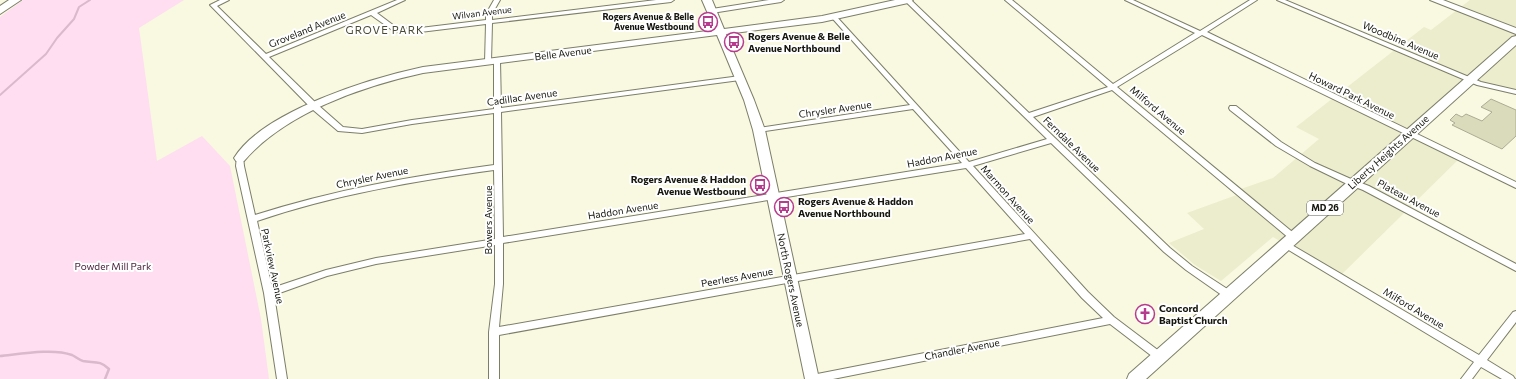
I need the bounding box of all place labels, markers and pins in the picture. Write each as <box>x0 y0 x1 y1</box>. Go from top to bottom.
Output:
place label: Rogers Avenue & Belle Avenue Westbound <box>602 11 694 32</box>
bus stop icon: Rogers Avenue & Belle Avenue Westbound <box>697 11 719 33</box>
place label: Rogers Avenue & Belle Avenue Northbound <box>748 30 850 54</box>
bus stop icon: Rogers Avenue & Belle Avenue Northbound <box>723 31 745 53</box>
place label: Rogers Avenue & Haddon Avenue Westbound <box>631 173 746 197</box>
bus stop icon: Rogers Avenue & Haddon Avenue Westbound <box>749 174 771 196</box>
place label: Rogers Avenue & Haddon Avenue Northbound <box>798 195 914 219</box>
bus stop icon: Rogers Avenue & Haddon Avenue Northbound <box>773 196 795 218</box>
place label: Concord Baptist Church <box>1159 302 1228 326</box>
church icon: Concord Baptist Church <box>1134 303 1156 325</box>

